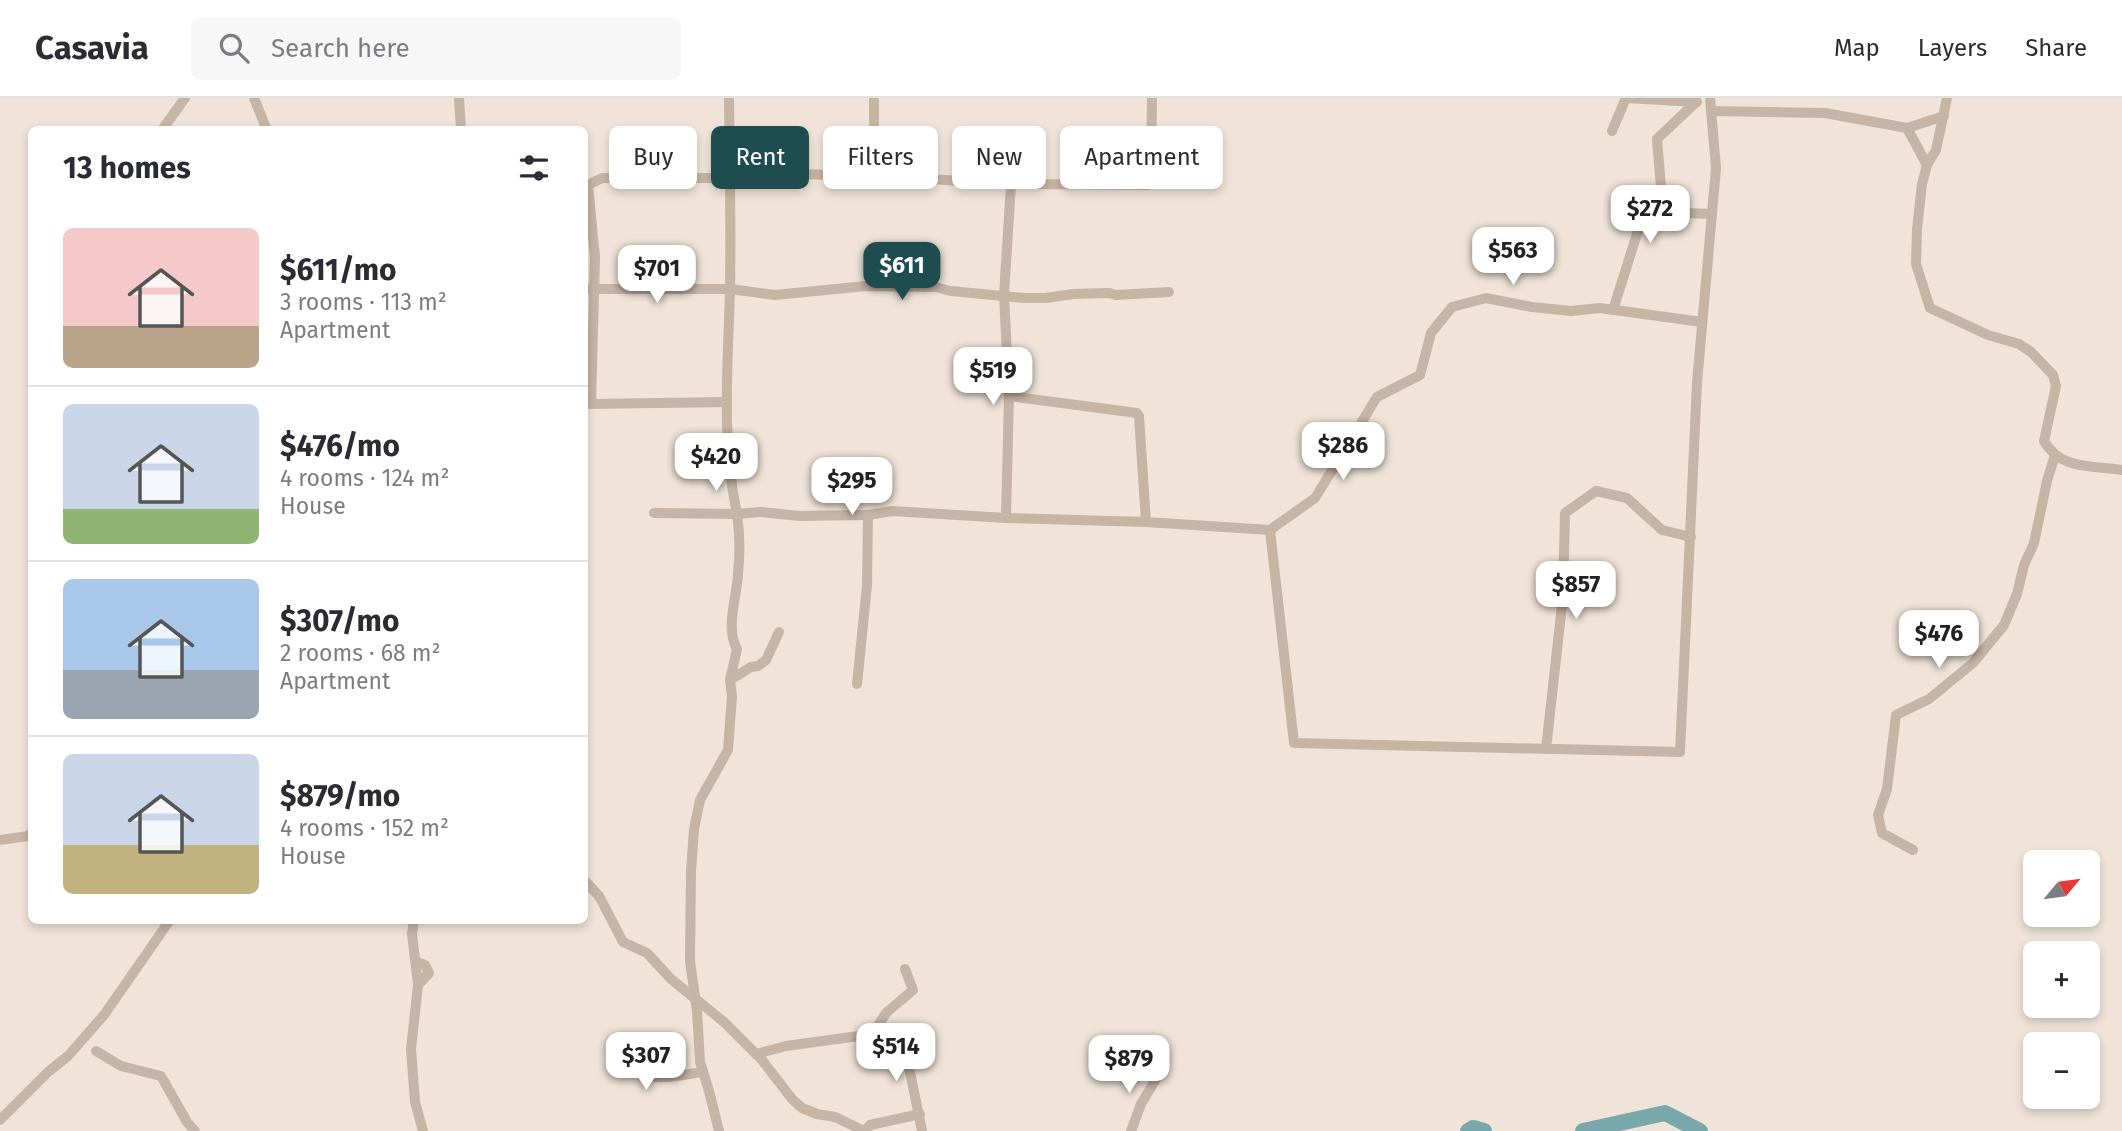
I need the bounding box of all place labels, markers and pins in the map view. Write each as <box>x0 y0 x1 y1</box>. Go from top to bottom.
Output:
pin: $272 <box>1609 186 1691 245</box>
pin: $563 <box>1472 228 1554 287</box>
pin: $611 <box>861 242 943 302</box>
pin: $701 <box>616 246 698 305</box>
pin: $519 <box>952 348 1034 407</box>
pin: $286 <box>1302 422 1384 482</box>
pin: $420 <box>675 434 757 493</box>
pin: $295 <box>811 458 893 517</box>
pin: $857 <box>1535 561 1617 621</box>
pin: $476 <box>1898 610 1980 670</box>
pin: $514 <box>855 1024 937 1083</box>
pin: $307 <box>605 1032 687 1092</box>
pin: $879 <box>1088 1035 1170 1095</box>

